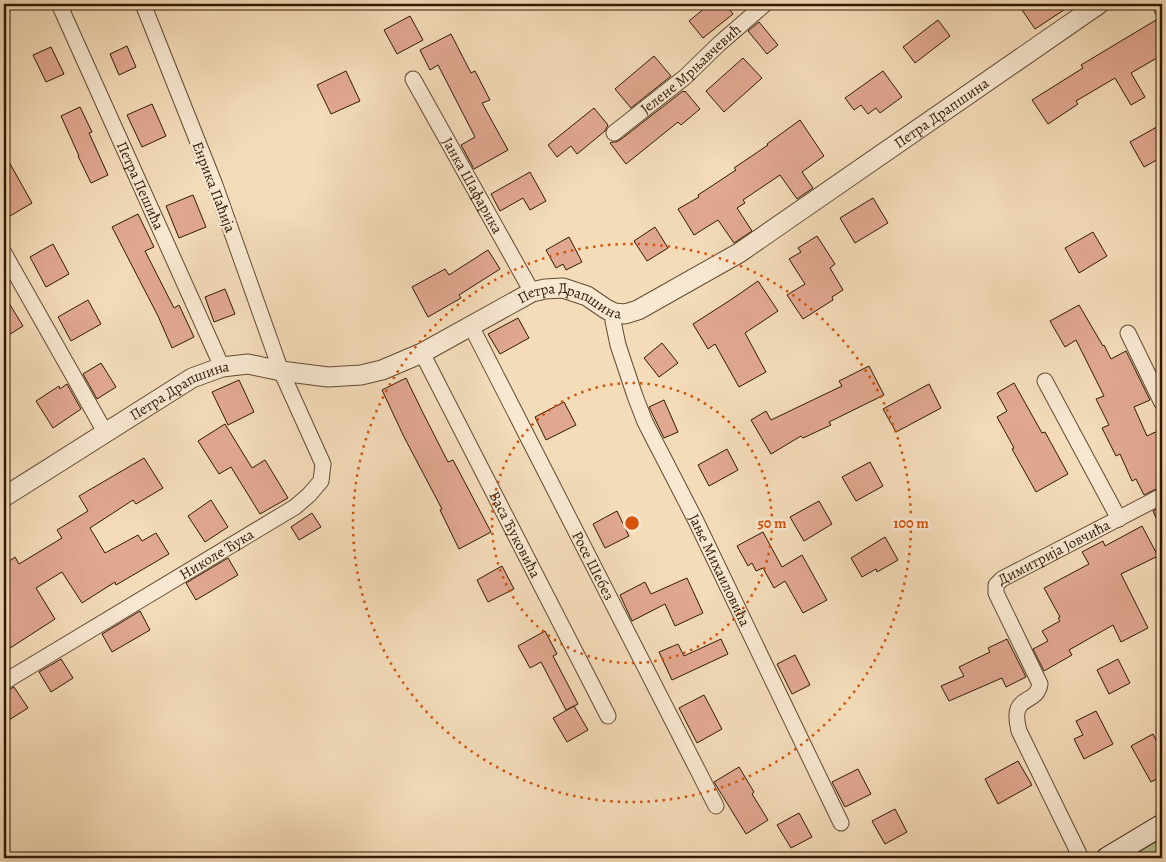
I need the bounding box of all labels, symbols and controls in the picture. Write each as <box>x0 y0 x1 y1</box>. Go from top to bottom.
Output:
street label: Јелене Мрњавчевић <box>636 19 745 118</box>
street label: Петра Драпшина <box>890 73 993 153</box>
street label: Јанка Шафарика <box>438 134 507 237</box>
street label: Петра Пешића <box>112 138 169 233</box>
street label: Енрика Паћија <box>187 139 241 235</box>
street label: Петра Драпшина <box>514 278 622 324</box>
street label: Петра Драпшина <box>126 356 230 425</box>
street label: Васа Ћуковића <box>484 488 546 581</box>
street label: Јање Михаиловића <box>684 510 755 630</box>
text: 50 m <box>757 513 787 533</box>
text: 100 m <box>893 513 929 533</box>
centre of rings <box>623 514 641 532</box>
street label: Димитрија Јовчића <box>994 515 1114 590</box>
street label: Николе Ћука <box>176 524 258 584</box>
street label: Росе Шебез <box>567 528 619 604</box>

